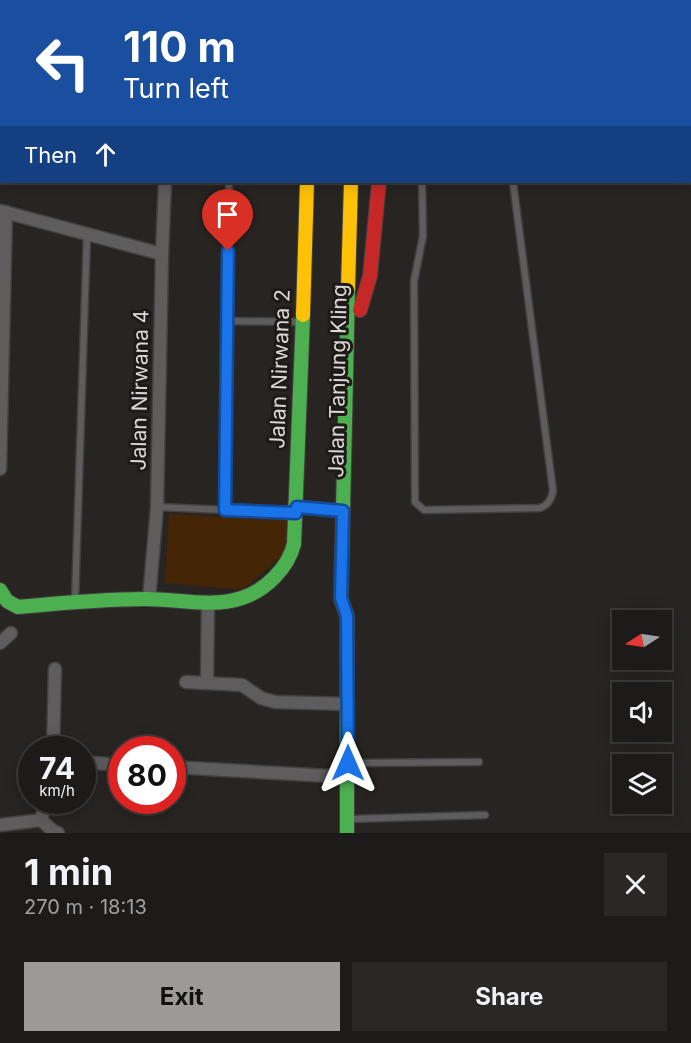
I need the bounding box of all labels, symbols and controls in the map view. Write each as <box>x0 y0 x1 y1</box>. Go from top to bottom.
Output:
text: 110 m <box>123 21 236 72</box>
icon: left <box>24 24 102 102</box>
text: Turn left <box>123 72 229 105</box>
icon: ahead <box>89 138 122 171</box>
text: Then <box>24 142 77 168</box>
pin <box>202 189 253 251</box>
icon: arrive <box>211 198 244 231</box>
street label: Jalan Tanjung Kling <box>323 284 352 478</box>
street label: Jalan Nirwana 2 <box>264 289 295 449</box>
street label: Jalan Nirwana 4 <box>126 309 153 471</box>
north arrow <box>612 610 672 670</box>
map controls <box>612 610 672 814</box>
button: sound <box>612 682 672 742</box>
position arrow <box>316 731 380 795</box>
speed limit sign: 80 <box>108 736 186 814</box>
text: 74 <box>39 750 75 786</box>
button: layers <box>612 754 672 814</box>
text: km/h <box>39 781 75 800</box>
text: 1 min <box>24 850 113 894</box>
button: close <box>604 853 667 916</box>
text: 270 m · 18:13 <box>24 895 147 919</box>
button: Exit <box>24 962 340 1031</box>
button: Share <box>352 962 667 1031</box>

